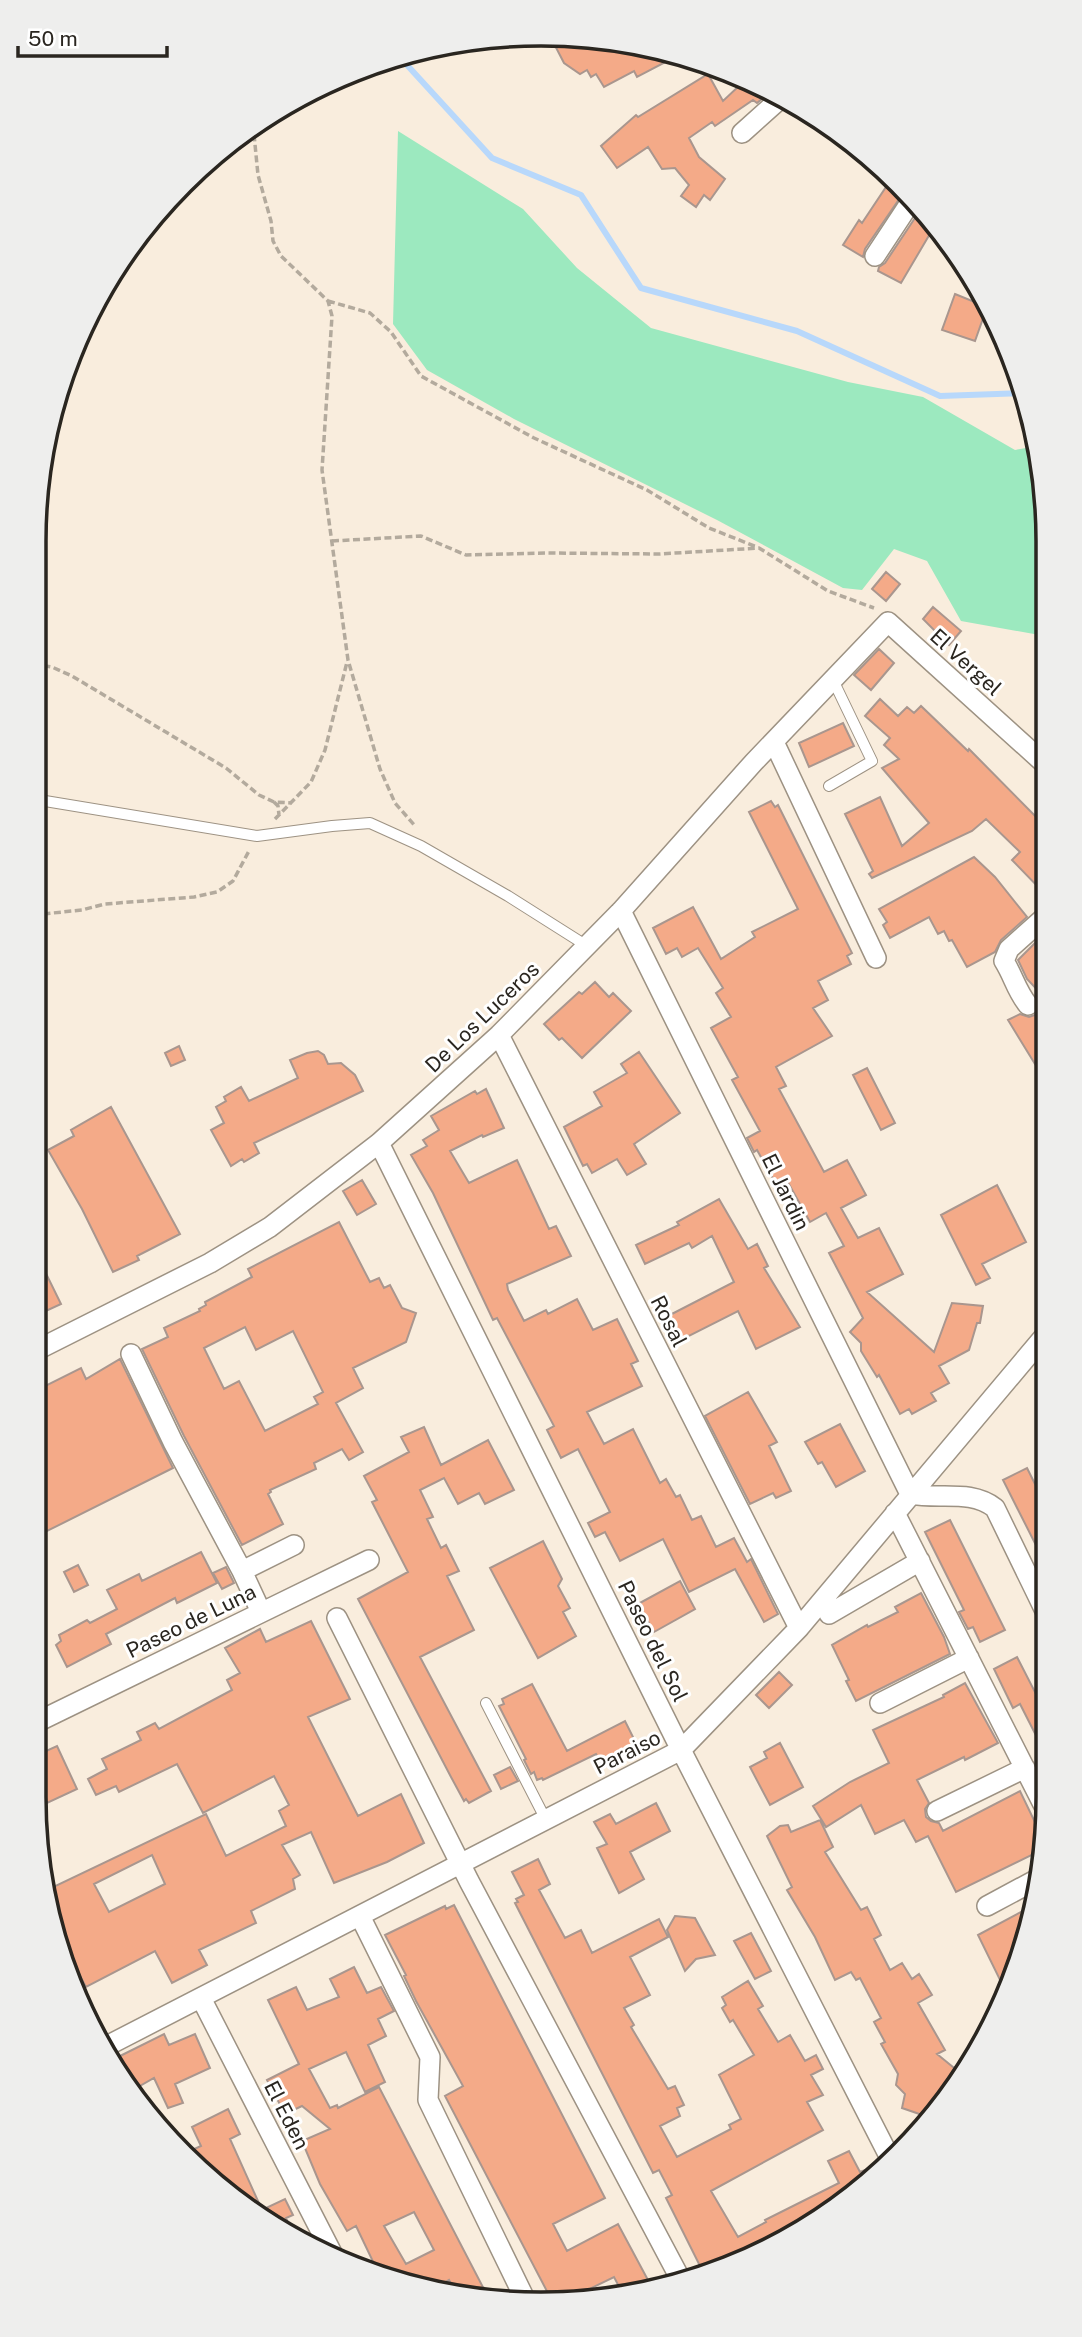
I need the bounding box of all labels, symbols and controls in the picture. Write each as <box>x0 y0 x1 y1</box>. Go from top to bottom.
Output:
scale bar <box>18 14 166 58</box>
text: 50 m <box>28 26 78 51</box>
street label: El Vergel <box>925 623 1007 701</box>
street label: De Los Luceros <box>420 956 544 1078</box>
street label: El Jardin <box>757 1150 815 1234</box>
street label: Rosal <box>646 1291 692 1351</box>
street label: Paseo del Sol <box>613 1576 693 1706</box>
street label: Paseo de Luna <box>122 1579 260 1663</box>
street label: Paraiso <box>589 1725 665 1779</box>
street label: El Eden <box>259 2077 315 2153</box>

